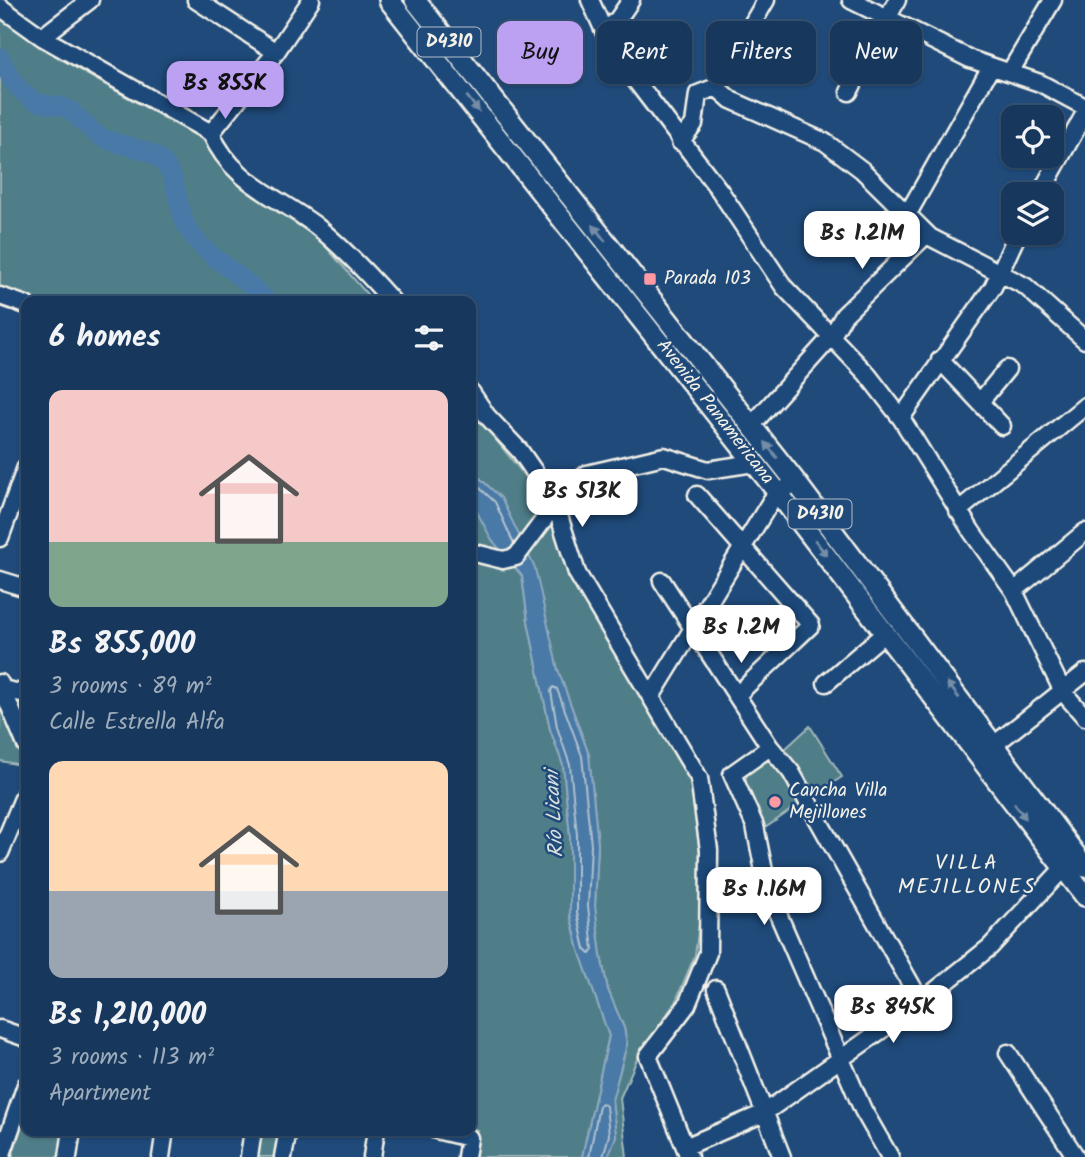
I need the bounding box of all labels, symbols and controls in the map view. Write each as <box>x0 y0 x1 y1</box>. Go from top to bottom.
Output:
chip: Buy <box>497 21 583 84</box>
chip: Rent <box>597 21 692 84</box>
chip: Filters <box>706 21 816 84</box>
chip: New <box>830 21 922 84</box>
road number: D4310 <box>418 28 480 56</box>
pin: Bs 855K <box>160 61 290 121</box>
text: Bs 855K <box>183 66 267 102</box>
one-way arrow <box>466 95 481 113</box>
map controls <box>1001 105 1064 245</box>
button: locate <box>1001 105 1064 168</box>
button: layers <box>1001 182 1064 245</box>
pin: Bs 1.21M <box>790 212 934 271</box>
text: Bs 1.21M <box>820 216 904 252</box>
one-way arrow <box>592 225 607 243</box>
place label: Parada 103 <box>664 264 751 294</box>
marker: Parada 103 <box>642 271 658 287</box>
text: 6 homes <box>49 314 161 362</box>
icon: filters <box>410 319 448 357</box>
street label: Avenida Panamericana <box>648 333 782 491</box>
icon: home <box>186 436 312 562</box>
one-way arrow <box>764 442 779 460</box>
pin: Bs 513K <box>517 470 647 529</box>
text: Bs 513K <box>543 474 621 510</box>
road number: D4310 <box>788 500 852 528</box>
one-way arrow <box>813 539 827 557</box>
pin: Bs 1.2M <box>676 606 806 665</box>
text: Bs 1.2M <box>702 610 780 646</box>
text: Bs 855,000 <box>49 621 195 669</box>
text: 3 rooms · 89 m² <box>49 669 212 705</box>
one-way arrow <box>946 681 960 699</box>
text: Calle Estrella Alfa <box>49 705 225 741</box>
water label: Río Licani <box>536 766 574 858</box>
place label: Cancha Villa Mejillones <box>789 776 887 828</box>
marker: Cancha Villa Mejillones <box>767 794 783 810</box>
one-way arrow <box>1013 802 1027 820</box>
icon: home <box>186 807 312 933</box>
district label: VILLA MEJILLONES <box>898 847 1036 904</box>
pin: Bs 1.16M <box>692 867 836 927</box>
text: Bs 1.16M <box>722 872 806 908</box>
pin: Bs 845K <box>828 986 958 1045</box>
text: Bs 845K <box>850 990 936 1026</box>
text: Bs 1,210,000 <box>49 992 206 1040</box>
text: 3 rooms · 113 m² <box>49 1040 214 1076</box>
text: Apartment <box>49 1076 151 1112</box>

